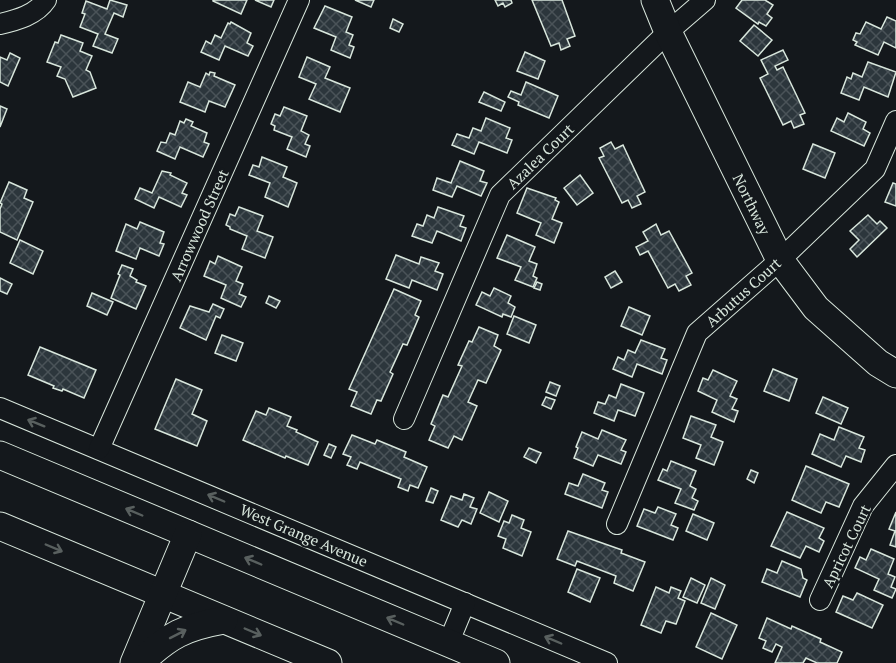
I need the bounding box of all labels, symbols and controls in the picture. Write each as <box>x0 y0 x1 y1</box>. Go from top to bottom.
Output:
street label: Azalea Court <box>502 119 578 193</box>
street label: Arrowwood Street <box>165 165 233 284</box>
street label: Northway <box>729 170 776 238</box>
street label: Arbutus Court <box>701 253 785 331</box>
one-way arrow <box>27 417 45 428</box>
one-way arrow <box>207 492 225 503</box>
street label: West Grange Avenue <box>237 499 371 571</box>
street label: Apricot Court <box>817 501 875 591</box>
one-way arrow <box>125 505 143 517</box>
one-way arrow <box>45 544 63 555</box>
one-way arrow <box>244 555 262 567</box>
one-way arrow <box>386 615 404 626</box>
one-way arrow <box>169 627 187 639</box>
one-way arrow <box>243 627 262 638</box>
one-way arrow <box>544 634 562 645</box>

